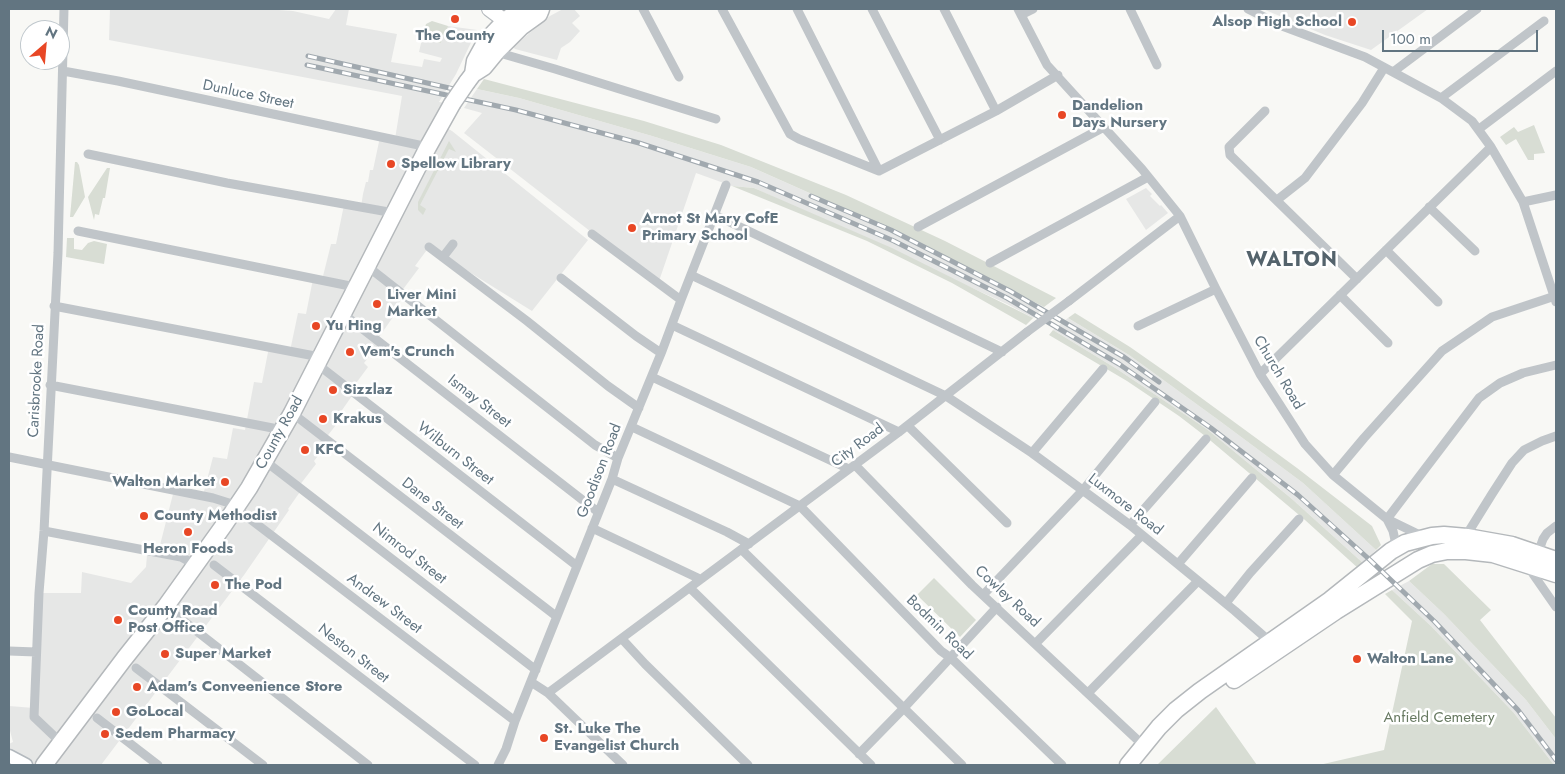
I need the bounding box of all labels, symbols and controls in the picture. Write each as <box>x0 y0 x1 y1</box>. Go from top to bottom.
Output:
marker: The County <box>449 13 461 25</box>
place label: Alsop High School <box>1212 13 1342 31</box>
marker: Alsop High School <box>1346 16 1358 28</box>
north arrow <box>20 20 70 70</box>
scale bar <box>1385 20 1541 52</box>
text: N <box>42 21 61 44</box>
place label: The County <box>415 27 495 45</box>
text: 100 m <box>1390 28 1431 50</box>
street label: Dunluce Street <box>201 77 295 113</box>
place label: Dandelion Days Nursery <box>1072 97 1167 132</box>
marker: Dandelion Days Nursery <box>1056 109 1068 121</box>
place label: Spellow Library <box>401 155 511 173</box>
marker: Spellow Library <box>385 158 397 170</box>
place label: Arnot St Mary CofE Primary School <box>642 210 779 245</box>
marker: Arnot St Mary CofE Primary School <box>626 222 638 234</box>
district label: WALTON <box>1245 249 1339 273</box>
place label: Liver Mini Market <box>387 286 456 321</box>
marker: Liver Mini Market <box>371 298 383 310</box>
place label: Yu Hing <box>326 317 382 335</box>
marker: Yu Hing <box>310 320 322 332</box>
street label: Carisbrooke Road <box>25 324 49 438</box>
street label: Church Road <box>1249 333 1307 413</box>
place label: Vem's Crunch <box>360 343 455 361</box>
marker: Vem's Crunch <box>344 346 356 358</box>
street label: Ismay Street <box>444 372 514 432</box>
place label: Sizzlaz <box>343 381 393 399</box>
marker: Sizzlaz <box>327 384 339 396</box>
street label: County Road <box>252 393 308 473</box>
place label: Krakus <box>333 410 382 428</box>
marker: Krakus <box>317 413 329 425</box>
street label: Wilburn Street <box>413 419 497 489</box>
street label: City Road <box>828 420 888 472</box>
street label: Goodison Road <box>574 421 626 521</box>
place label: KFC <box>315 441 344 459</box>
marker: KFC <box>299 444 311 456</box>
street label: Luxmore Road <box>1084 470 1166 540</box>
place label: Walton Market <box>112 473 215 491</box>
street label: Dane Street <box>398 474 466 534</box>
marker: Walton Market <box>219 476 231 488</box>
place label: County Methodist <box>154 507 277 525</box>
marker: County Methodist <box>138 510 150 522</box>
street label: Nimrod Street <box>368 519 450 589</box>
marker: Heron Foods <box>182 526 194 538</box>
place label: Heron Foods <box>143 540 233 558</box>
street label: Cowley Road <box>971 562 1043 632</box>
street label: Andrew Street <box>343 570 425 638</box>
place label: The Pod <box>225 576 282 594</box>
marker: The Pod <box>209 579 221 591</box>
street label: Bodmin Road <box>902 592 976 664</box>
place label: County Road Post Office <box>128 602 218 637</box>
marker: County Road Post Office <box>112 614 124 626</box>
street label: Neston Street <box>314 621 392 687</box>
place label: Super Market <box>175 645 271 663</box>
marker: Super Market <box>159 648 171 660</box>
place label: Walton Lane <box>1367 650 1454 668</box>
marker: Walton Lane <box>1351 653 1363 665</box>
place label: Adam's Conveenience Store <box>147 678 342 696</box>
marker: Adam's Conveenience Store <box>131 681 143 693</box>
place label: GoLocal <box>126 703 183 721</box>
marker: GoLocal <box>110 706 122 718</box>
park label: Anfield Cemetery <box>1383 709 1495 727</box>
place label: St. Luke The Evangelist Church <box>554 720 679 755</box>
place label: Sedem Pharmacy <box>115 725 235 743</box>
marker: Sedem Pharmacy <box>99 728 111 740</box>
marker: St. Luke The Evangelist Church <box>538 732 550 744</box>

